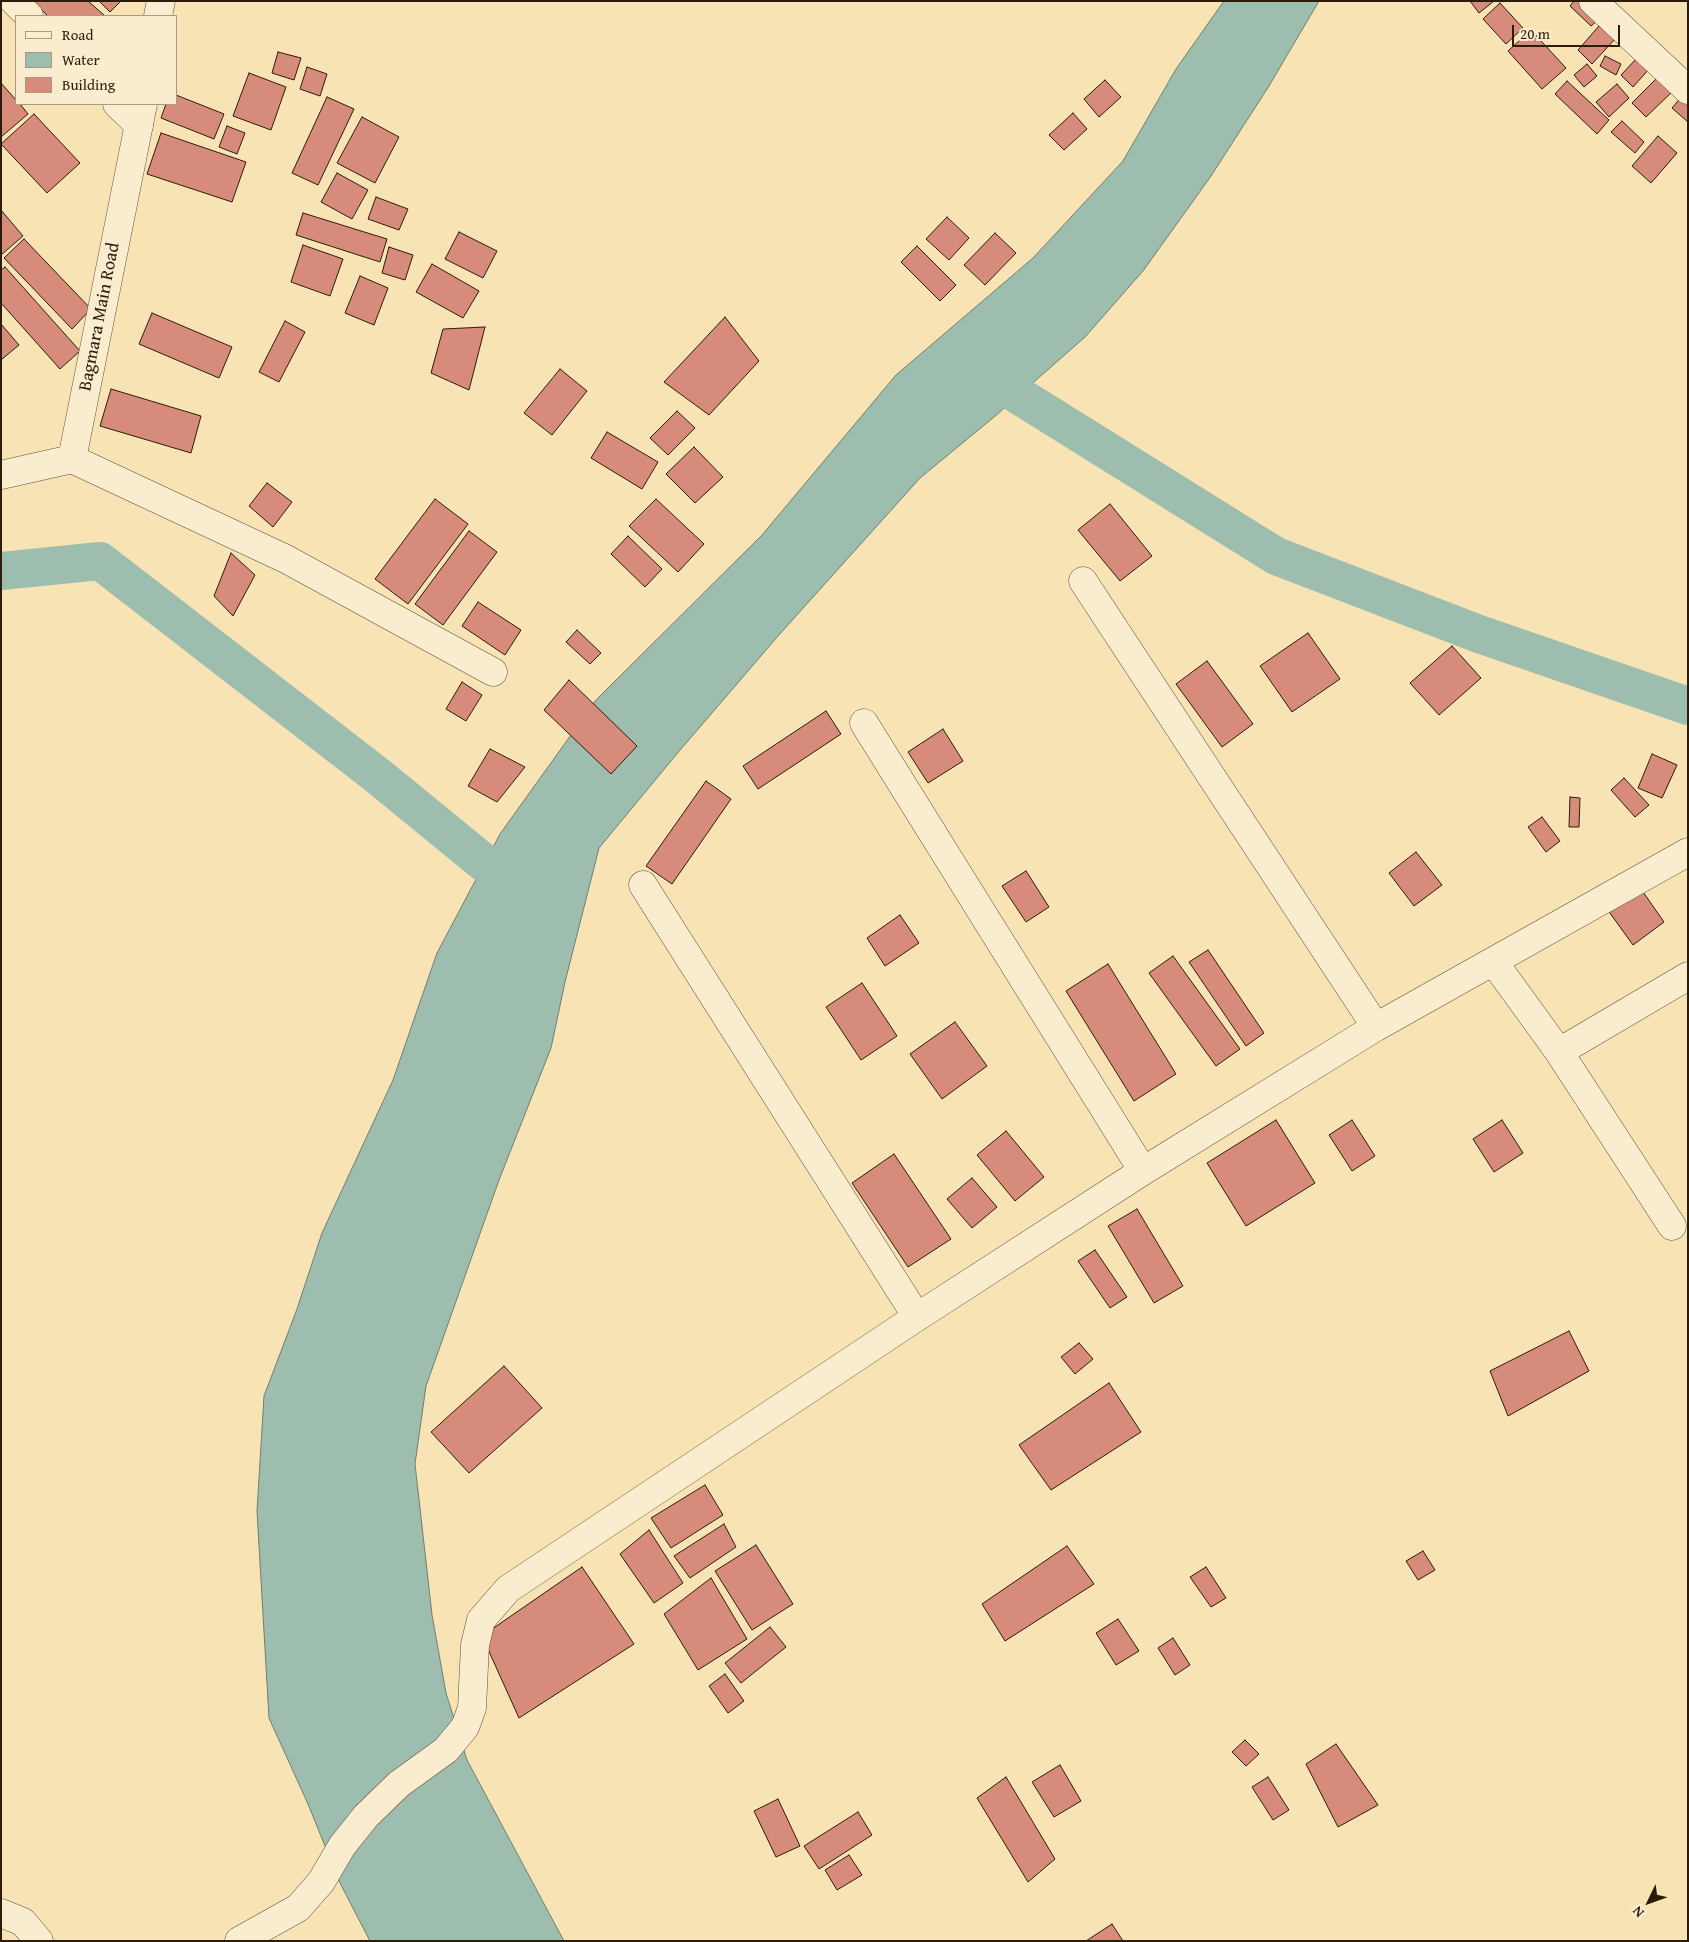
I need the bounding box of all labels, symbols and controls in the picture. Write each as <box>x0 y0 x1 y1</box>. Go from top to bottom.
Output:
legend <box>15 15 178 105</box>
scale bar <box>1514 15 1622 47</box>
text: 20 m <box>1520 23 1550 44</box>
text: Road <box>62 24 93 45</box>
text: Water <box>62 49 100 70</box>
text: Building <box>62 74 115 95</box>
street label: Bagmara Main Road <box>75 241 125 393</box>
north arrow <box>1624 1877 1674 1927</box>
text: N <box>1627 1902 1648 1922</box>

